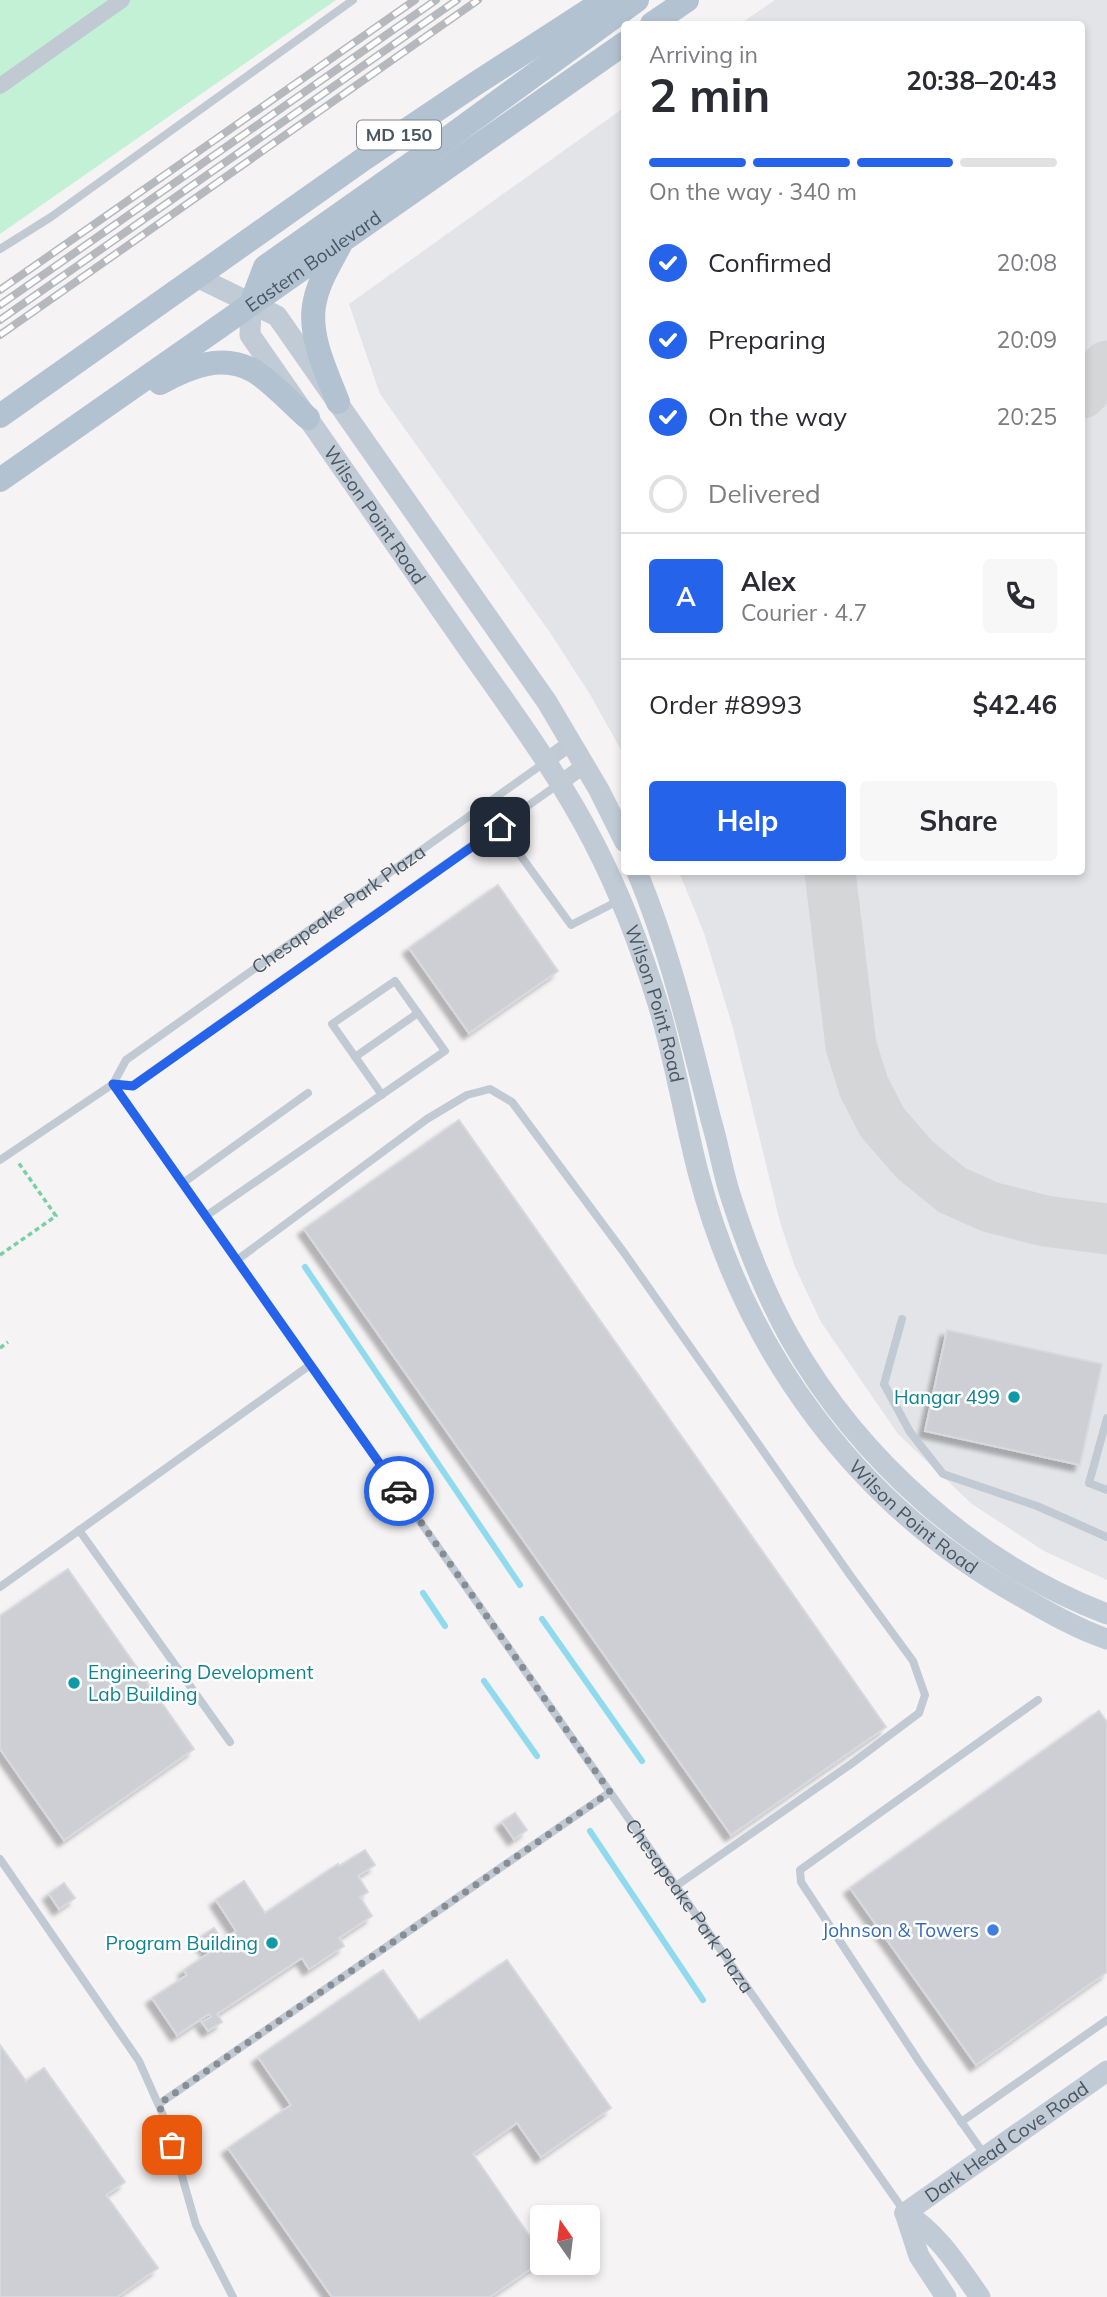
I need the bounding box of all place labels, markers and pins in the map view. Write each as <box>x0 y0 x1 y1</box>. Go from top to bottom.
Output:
pin <box>470 797 530 857</box>
place label: Hangar 499 <box>894 1385 1000 1409</box>
marker: Hangar 499 <box>1006 1389 1022 1405</box>
place label: Engineering Development Lab Building <box>88 1660 314 1706</box>
marker: Engineering Development Lab Building <box>66 1675 82 1691</box>
place label: Johnson & Towers <box>822 1918 979 1942</box>
marker: Johnson & Towers <box>985 1922 1001 1938</box>
place label: Program Building <box>105 1931 258 1955</box>
marker: Program Building <box>264 1935 280 1951</box>
pin <box>142 2115 202 2175</box>

